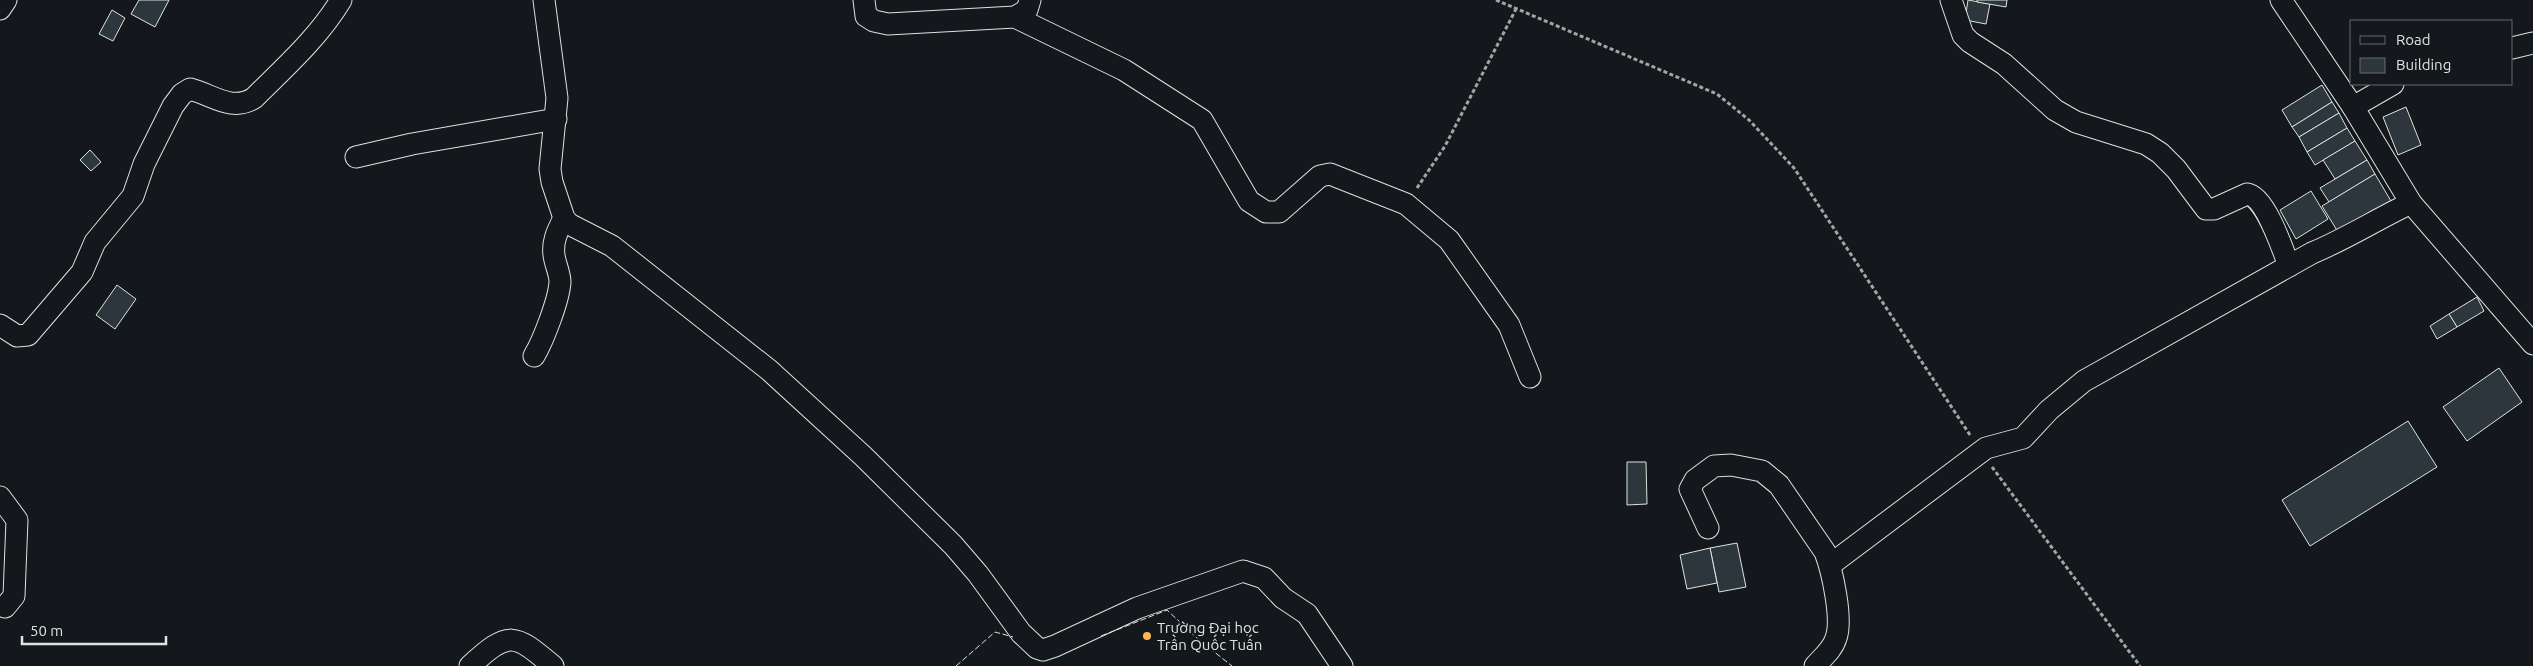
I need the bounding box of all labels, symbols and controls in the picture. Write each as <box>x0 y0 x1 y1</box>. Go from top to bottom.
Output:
legend <box>2350 20 2513 85</box>
text: Road <box>2396 31 2431 48</box>
text: Building <box>2396 56 2451 73</box>
scale bar <box>22 614 166 646</box>
place label: Trường Đại học Trần Quốc Tuấn <box>1157 619 1262 653</box>
text: 50 m <box>30 622 63 639</box>
marker: Trường Đại học Trần Quốc Tuấn <box>1141 630 1153 642</box>

